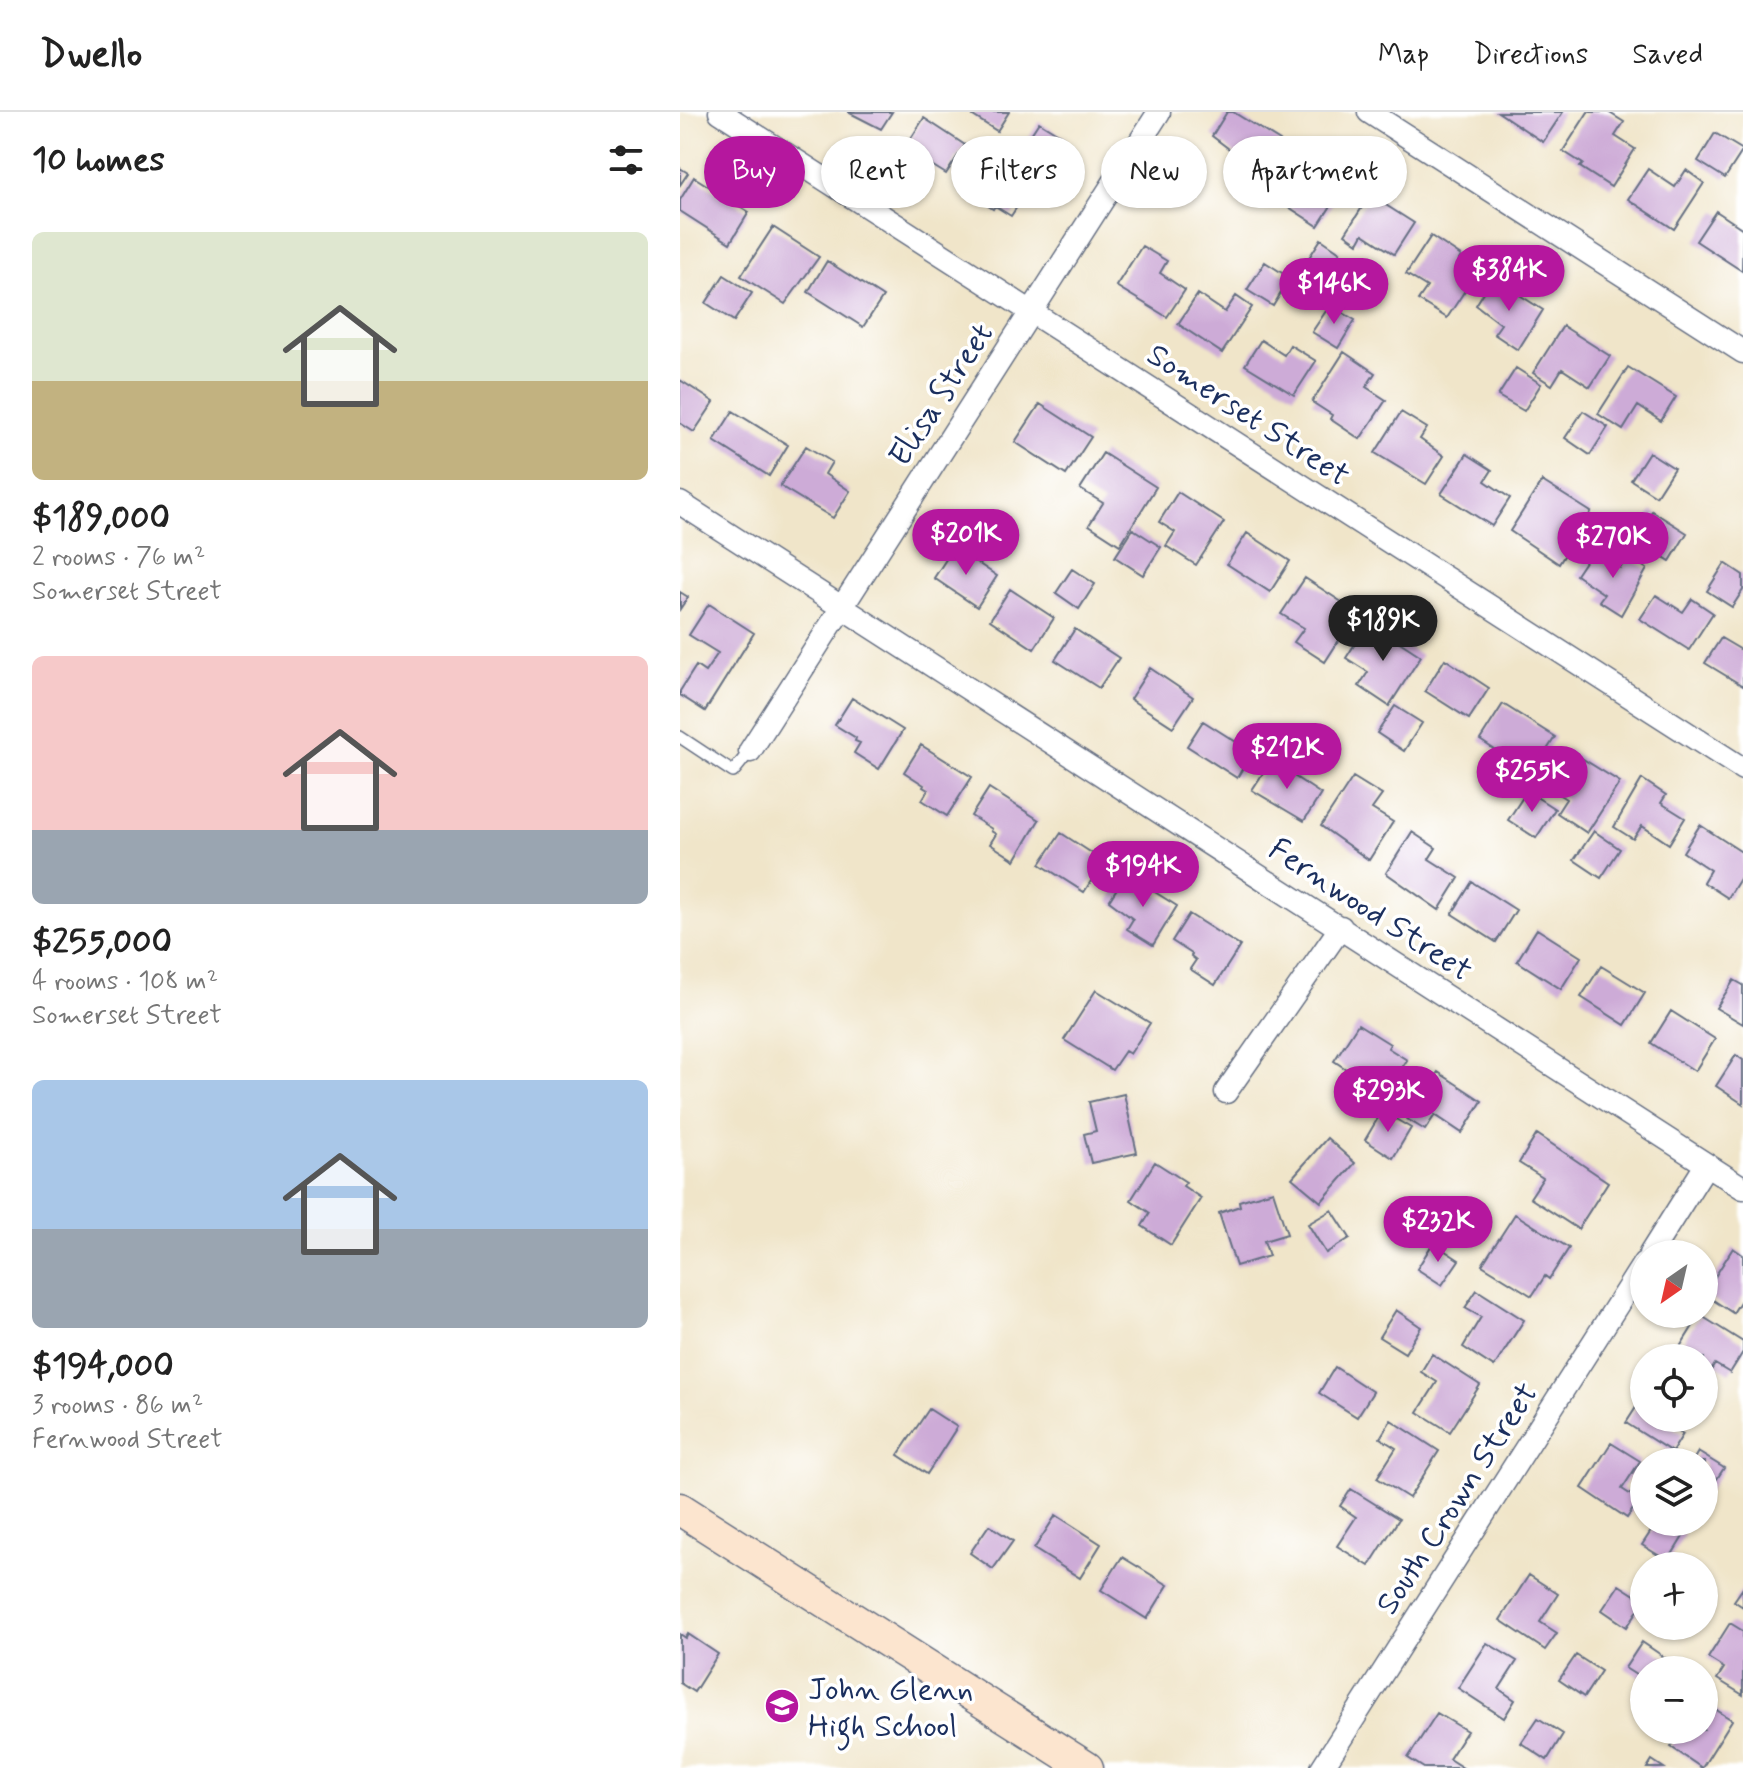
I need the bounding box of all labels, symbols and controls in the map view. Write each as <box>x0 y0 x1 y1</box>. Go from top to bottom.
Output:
text: Dwello <box>40 31 142 80</box>
text: Map <box>1378 37 1429 74</box>
text: Directions <box>1473 37 1588 74</box>
text: Saved <box>1632 37 1703 74</box>
chip: Buy <box>704 136 805 208</box>
chip: Rent <box>821 136 935 208</box>
chip: Filters <box>951 136 1085 208</box>
chip: New <box>1101 136 1207 208</box>
chip: Apartment <box>1223 136 1407 208</box>
text: 10 homes <box>32 138 165 183</box>
icon: filters <box>604 138 648 182</box>
pin: $384K <box>1453 245 1565 313</box>
text: $384K <box>1472 254 1546 288</box>
pin: $146K <box>1278 258 1390 326</box>
text: $146K <box>1297 267 1371 301</box>
icon: home <box>268 284 412 428</box>
street label: Elisa Street <box>880 315 1004 475</box>
street label: Somerset Street <box>1138 334 1357 497</box>
text: $189,000 <box>32 496 170 541</box>
pin: $201K <box>910 509 1022 577</box>
pin: $270K <box>1557 512 1669 580</box>
text: $201K <box>930 518 1002 552</box>
text: $270K <box>1575 521 1651 555</box>
text: 2 rooms · 76 m² <box>32 541 205 575</box>
text: Somerset Street <box>32 575 222 609</box>
pin: $189K <box>1327 595 1439 663</box>
text: $189K <box>1346 604 1420 638</box>
icon: home <box>268 708 412 852</box>
pin: $212K <box>1231 723 1343 791</box>
text: $212K <box>1250 732 1324 766</box>
pin: $255K <box>1476 746 1588 814</box>
text: $255K <box>1495 755 1569 789</box>
street label: Fernwood Street <box>1260 829 1480 992</box>
pin: $194K <box>1087 841 1199 909</box>
text: $194K <box>1105 850 1181 884</box>
text: $255,000 <box>32 920 172 965</box>
text: 4 rooms · 108 m² <box>32 965 218 999</box>
text: Somerset Street <box>32 999 222 1033</box>
pin: $293K <box>1332 1066 1444 1134</box>
text: $293K <box>1352 1075 1424 1109</box>
icon: home <box>268 1132 412 1276</box>
pin: $232K <box>1382 1196 1494 1264</box>
text: $232K <box>1402 1205 1474 1239</box>
north arrow <box>1630 1240 1718 1328</box>
map controls <box>1630 1240 1718 1744</box>
text: $194,000 <box>32 1344 174 1389</box>
button: locate <box>1630 1344 1718 1432</box>
street label: South Crown Street <box>1367 1375 1548 1623</box>
text: 3 rooms · 86 m² <box>32 1389 203 1423</box>
text: Fernwood Street <box>32 1423 223 1457</box>
button: layers <box>1630 1448 1718 1536</box>
button: + <box>1630 1552 1718 1640</box>
button: − <box>1630 1656 1718 1744</box>
place label: John Glenn High School <box>808 1669 973 1751</box>
school or university icon: John Glenn High School <box>763 1687 801 1725</box>

